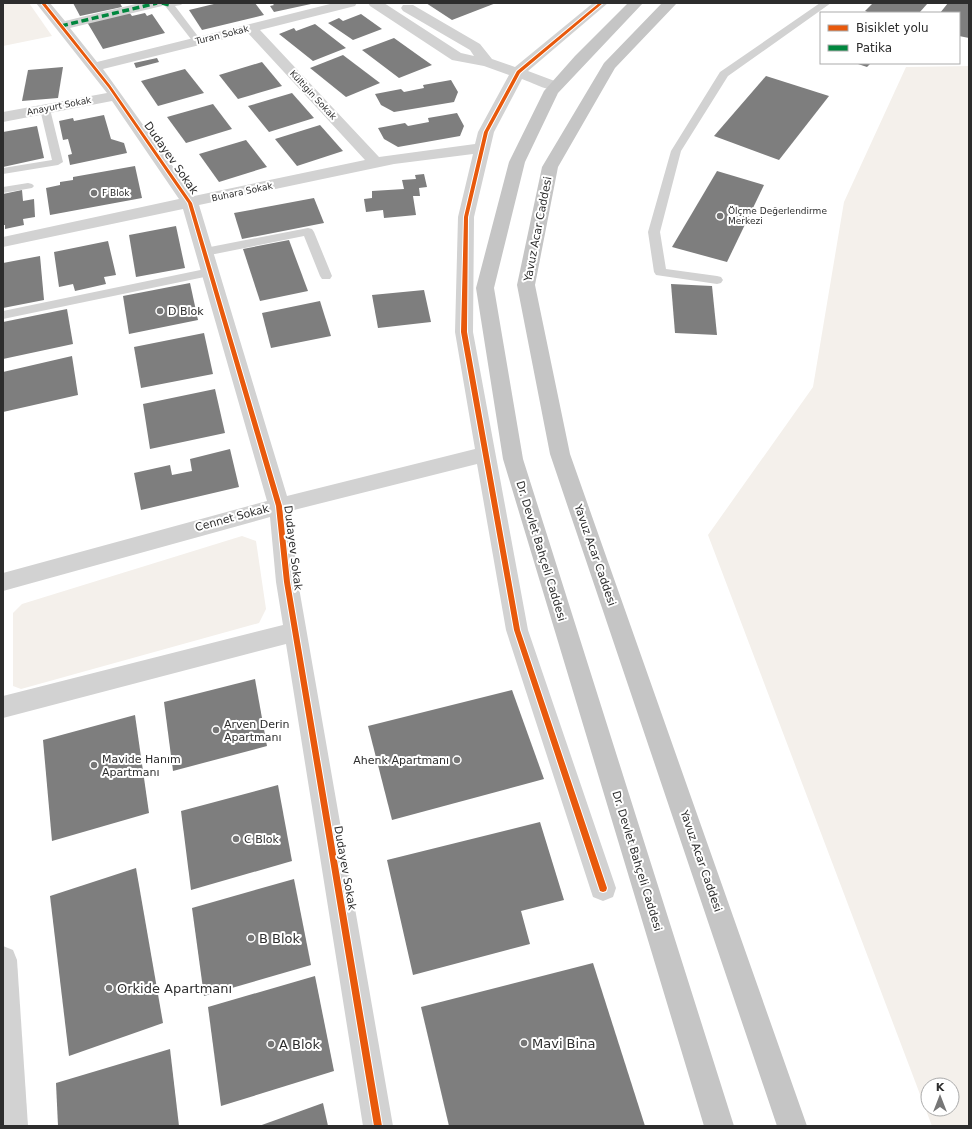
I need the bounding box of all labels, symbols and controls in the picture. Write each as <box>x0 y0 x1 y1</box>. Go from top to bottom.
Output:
legend <box>820 12 960 64</box>
text: Bisiklet yolu <box>856 21 929 35</box>
street label: Turan Sokak <box>193 23 250 47</box>
text: Patika <box>856 41 892 55</box>
street label: Kültigin Sokak <box>288 68 339 122</box>
street label: Anayurt Sokak <box>26 95 93 117</box>
street label: Dudayev Sokak <box>141 119 201 197</box>
street label: Yavuz Acar Caddesi <box>521 175 555 284</box>
street label: Buhara Sokak <box>211 180 274 203</box>
marker: F Blok <box>89 188 99 198</box>
place label: F Blok <box>102 188 130 198</box>
place label: Ölçme Değerlendirme Merkezi <box>728 206 827 226</box>
marker: Ölçme Değerlendirme Merkezi <box>715 211 725 221</box>
place label: D Blok <box>168 305 204 318</box>
marker: D Blok <box>155 306 165 316</box>
street label: Dr. Devlet Bahçeli Caddesi <box>513 479 569 623</box>
street label: Yavuz Acar Caddesi <box>571 501 619 608</box>
street label: Cennet Sokak <box>194 502 271 534</box>
street label: Dudayev Sokak <box>281 505 305 592</box>
place label: Arven Derin Apartmanı <box>224 718 290 744</box>
marker: Arven Derin Apartmanı <box>211 725 221 735</box>
place label: Mavide Hanım Apartmanı <box>102 753 181 779</box>
place label: Ahenk Apartmanı <box>353 754 449 767</box>
marker: Ahenk Apartmanı <box>452 755 462 765</box>
marker: Mavide Hanım Apartmanı <box>89 760 99 770</box>
street label: Dr. Devlet Bahçeli Caddesi <box>609 789 665 933</box>
street label: Yavuz Acar Caddesi <box>677 807 725 914</box>
street label: Dudayev Sokak <box>331 825 359 912</box>
place label: C Blok <box>244 833 280 846</box>
marker: C Blok <box>231 834 241 844</box>
place label: B Blok <box>259 931 301 946</box>
marker: B Blok <box>246 933 256 943</box>
place label: Orkide Apartmanı <box>117 981 232 996</box>
marker: Orkide Apartmanı <box>104 983 114 993</box>
place label: Mavi Bina <box>532 1036 595 1051</box>
place label: A Blok <box>279 1037 321 1052</box>
marker: Mavi Bina <box>519 1038 529 1048</box>
marker: A Blok <box>266 1039 276 1049</box>
north arrow <box>920 1077 960 1117</box>
text: K <box>936 1081 945 1094</box>

